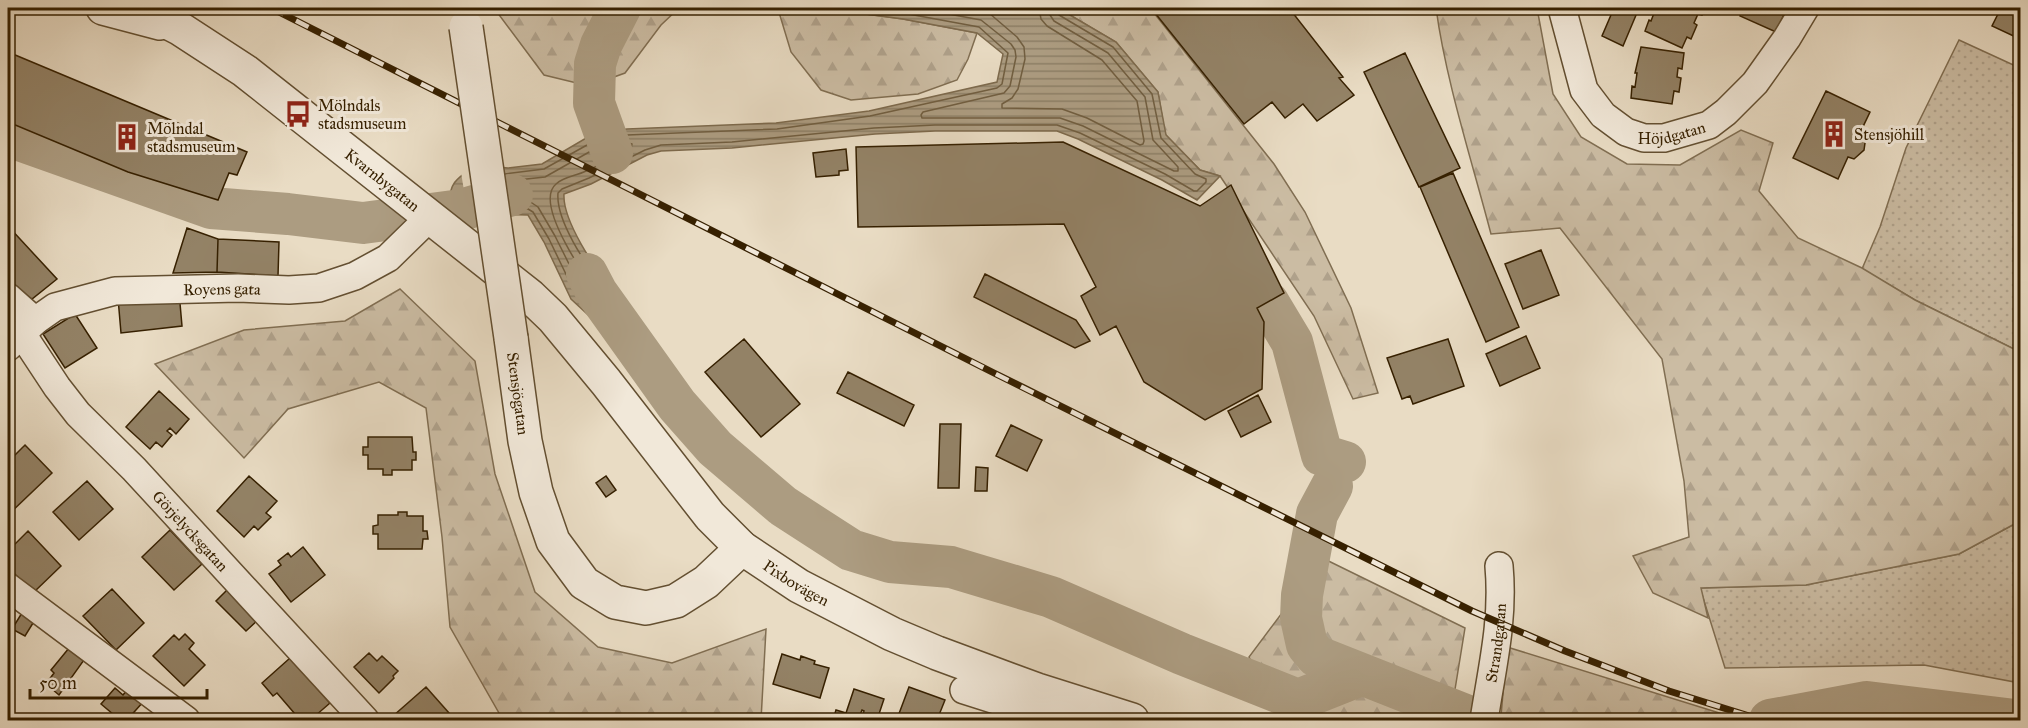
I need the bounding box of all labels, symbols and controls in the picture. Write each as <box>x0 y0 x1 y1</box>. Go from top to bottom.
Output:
place label: Mölndals stadsmuseum <box>318 96 407 133</box>
bus stop icon: Mölndals stadsmuseum <box>283 99 313 129</box>
street label: Höjdgatan <box>1638 117 1708 148</box>
place label: Mölndal stadsmuseum <box>147 119 236 156</box>
building icon: Stensjöhill <box>1819 119 1849 149</box>
building icon: Mölndal stadsmuseum <box>112 122 142 152</box>
place label: Stensjöhill <box>1854 125 1925 144</box>
street label: Kvarnbygatan <box>341 144 424 215</box>
street label: Royens gata <box>183 278 261 299</box>
street label: Stensjögatan <box>504 351 534 436</box>
street label: Görjelycksgatan <box>149 486 233 575</box>
street label: Pixbovägen <box>760 555 833 610</box>
street label: Strandgatan <box>1481 603 1510 684</box>
scale bar <box>30 662 207 700</box>
text: 50 m <box>39 672 77 694</box>

